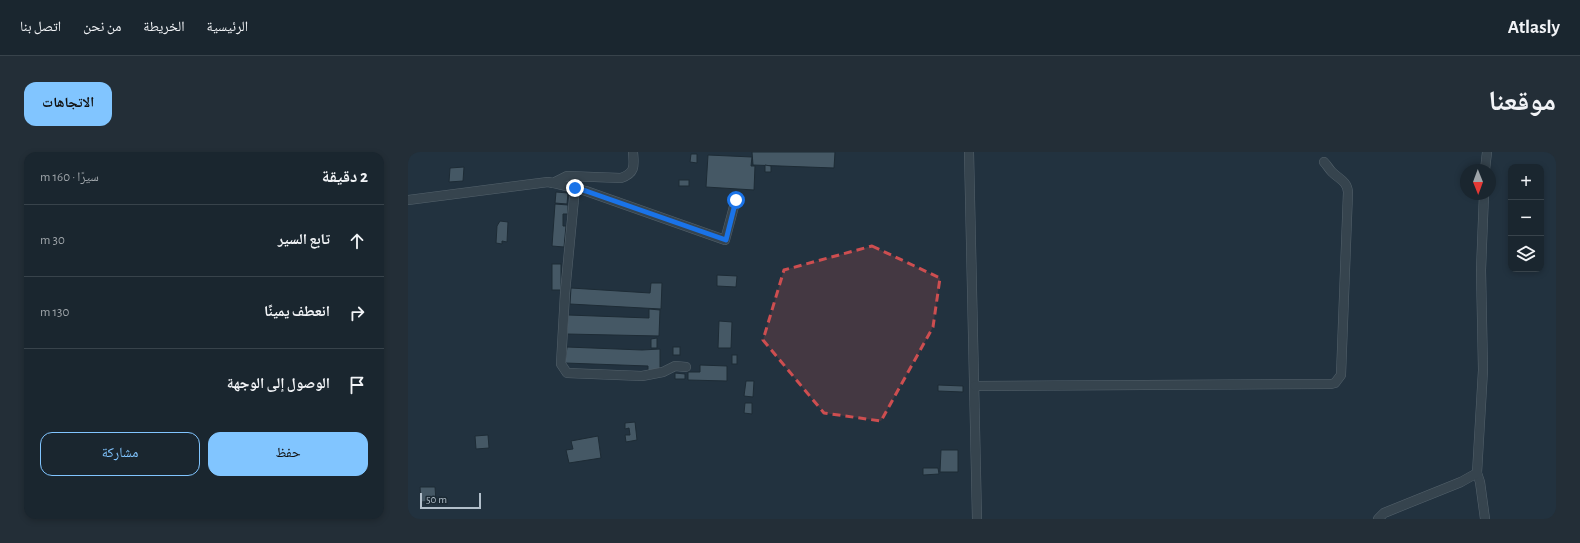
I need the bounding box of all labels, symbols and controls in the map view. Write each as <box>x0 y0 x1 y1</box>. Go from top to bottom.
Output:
text: Atlasly <box>1508 18 1560 37</box>
text: اتصل بنا <box>20 20 61 34</box>
text: من نحن <box>83 20 121 34</box>
text: الخريطة <box>143 20 185 34</box>
text: الرئيسية <box>207 20 248 34</box>
button: الاتجاهات <box>24 82 112 126</box>
text: موقعنا <box>1488 88 1556 116</box>
north arrow <box>1460 164 1496 200</box>
map controls <box>1508 164 1544 272</box>
button: + <box>1508 164 1544 200</box>
text: 2 دقيقة <box>322 168 368 185</box>
text: سيرًا · 160 m <box>40 171 99 184</box>
route end <box>566 179 584 197</box>
route start <box>727 191 745 209</box>
button: − <box>1508 200 1544 236</box>
icon: ahead <box>346 230 368 252</box>
text: تابع السير <box>278 232 330 247</box>
text: 30 m <box>40 234 65 247</box>
button: layers <box>1508 236 1544 272</box>
icon: right <box>346 302 368 324</box>
text: انعطف يمينًا <box>264 304 330 319</box>
text: 130 m <box>40 306 69 319</box>
icon: arrive <box>346 374 368 396</box>
text: الوصول إلى الوجهة <box>227 376 330 391</box>
button: مشاركة <box>40 432 200 476</box>
button: حفظ <box>208 432 368 476</box>
scale bar <box>420 491 481 510</box>
text: 50 m <box>426 494 447 505</box>

